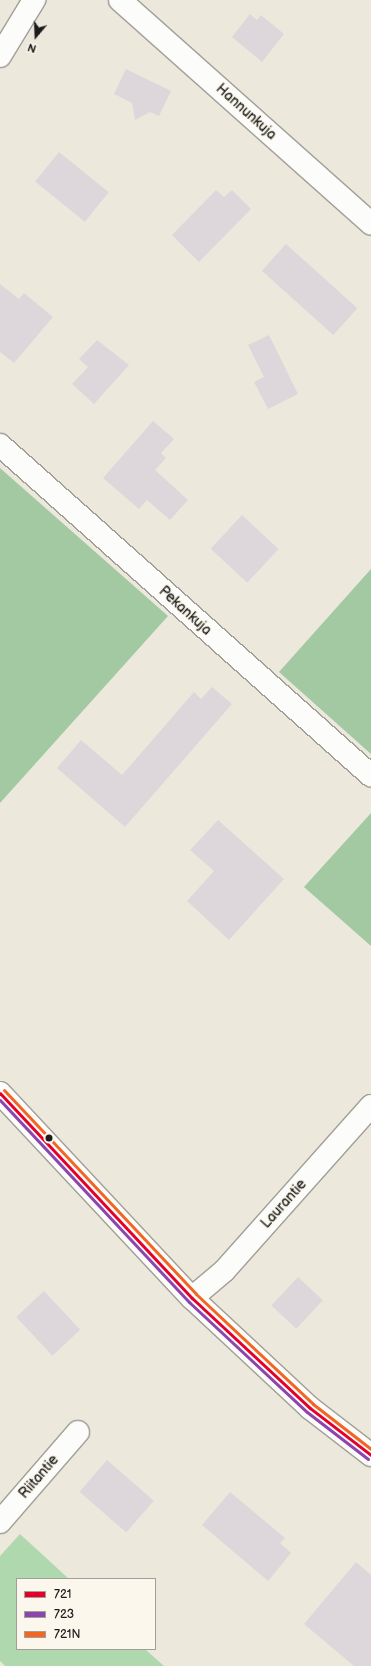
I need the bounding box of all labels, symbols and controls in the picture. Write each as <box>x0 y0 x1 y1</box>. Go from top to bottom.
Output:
north arrow <box>16 16 56 56</box>
text: N <box>26 40 38 55</box>
street label: Hannunkuja <box>212 81 280 143</box>
street label: Pekankuja <box>155 583 215 639</box>
unlabelled marker <box>44 1133 54 1143</box>
street label: Laurantie <box>258 1176 310 1232</box>
street label: Riitantie <box>16 1452 62 1502</box>
legend <box>16 1578 156 1650</box>
text: 721 <box>54 1587 71 1602</box>
text: 723 <box>54 1607 74 1622</box>
text: 721N <box>54 1627 80 1642</box>

